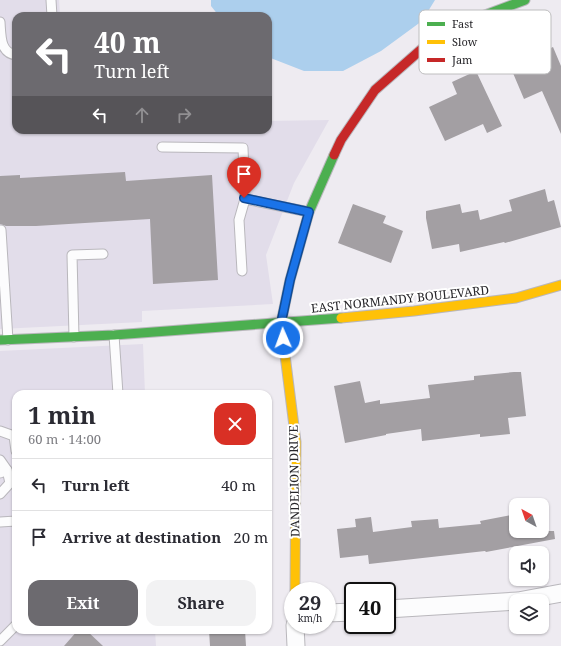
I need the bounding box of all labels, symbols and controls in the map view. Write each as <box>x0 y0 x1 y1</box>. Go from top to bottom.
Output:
legend <box>419 10 551 74</box>
text: Fast <box>452 16 473 31</box>
text: 40 m <box>94 23 161 61</box>
icon: left <box>28 28 80 80</box>
text: Slow <box>452 34 478 49</box>
text: Jam <box>451 52 473 67</box>
text: Turn left <box>94 59 169 83</box>
icon: left <box>89 104 111 126</box>
icon: ahead <box>131 104 153 126</box>
icon: right <box>173 104 195 126</box>
pin <box>227 157 261 198</box>
icon: arrive <box>233 163 255 185</box>
street label: EAST NORMANDY BOULEVARD <box>310 281 490 317</box>
position arrow <box>262 317 304 359</box>
text: 1 min <box>28 398 96 431</box>
button: close <box>214 403 256 445</box>
street label: DANDELION DRIVE <box>285 425 303 537</box>
text: 60 m · 14:00 <box>28 430 101 448</box>
icon: left <box>28 474 50 496</box>
text: Turn left <box>62 475 130 495</box>
text: 40 m <box>221 475 256 495</box>
north arrow <box>509 498 549 538</box>
map controls <box>509 498 549 634</box>
icon: arrive <box>28 526 50 548</box>
text: Arrive at destination <box>62 527 221 547</box>
text: 20 m <box>233 527 268 547</box>
button: sound <box>509 546 549 586</box>
button: Exit <box>28 580 138 626</box>
button: Share <box>146 580 256 626</box>
speed limit sign: 40 <box>344 582 396 634</box>
text: 29 <box>299 589 321 616</box>
button: layers <box>509 594 549 634</box>
text: km/h <box>298 611 322 625</box>

